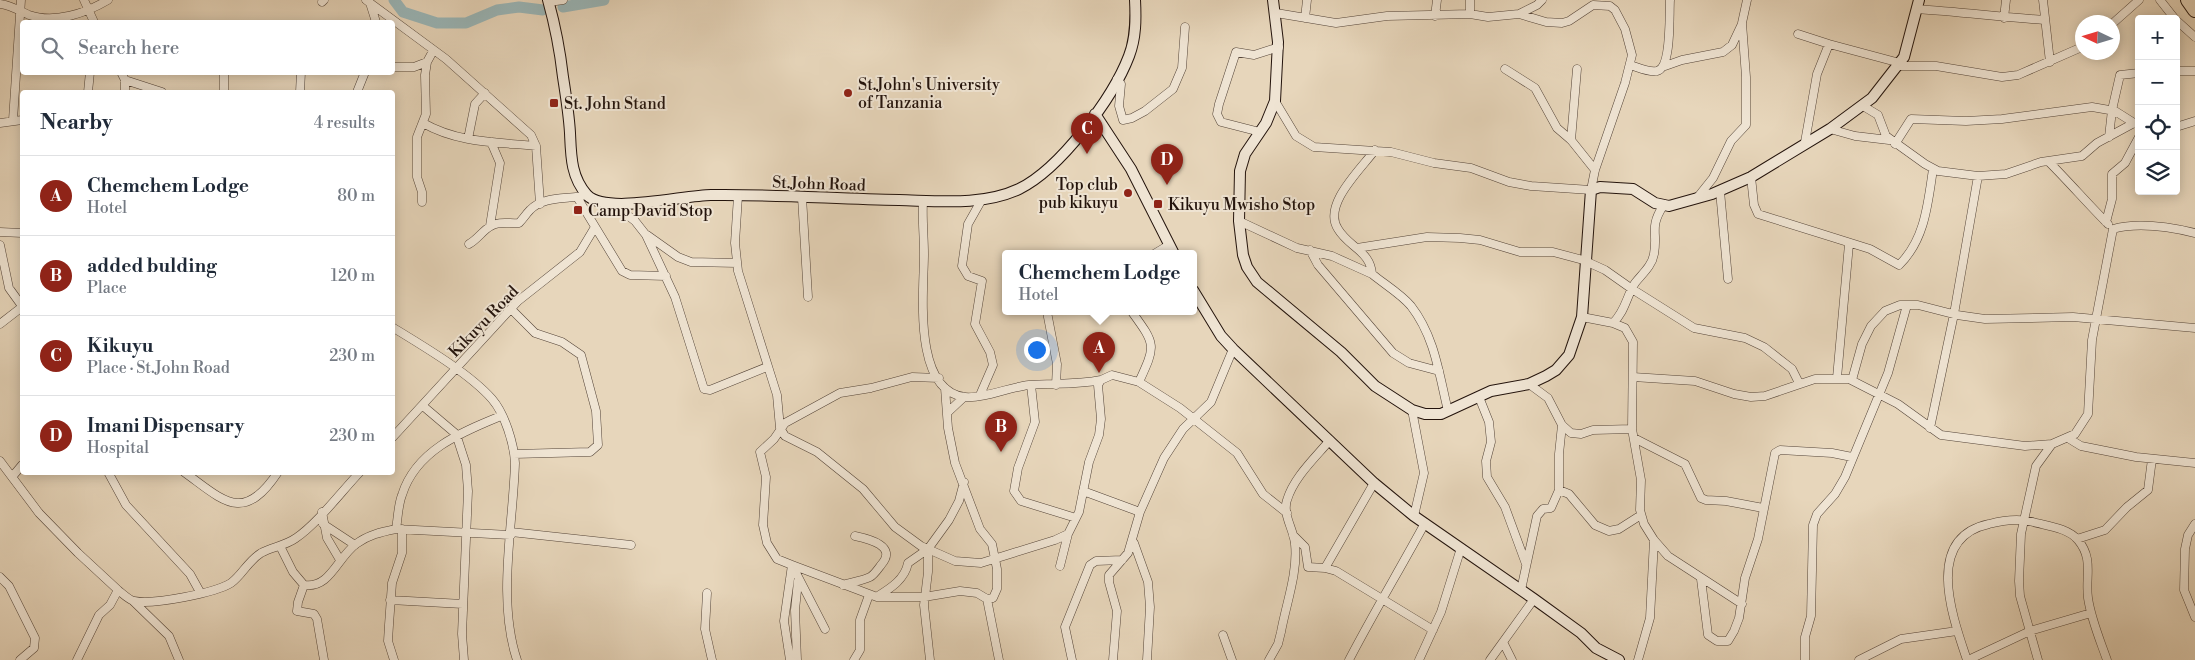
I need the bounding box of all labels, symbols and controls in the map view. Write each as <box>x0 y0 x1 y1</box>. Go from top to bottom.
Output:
north arrow <box>2075 15 2120 60</box>
map controls <box>2135 15 2180 195</box>
button: + <box>2135 15 2180 60</box>
search box <box>20 20 395 75</box>
icon: search <box>38 34 66 62</box>
text: Search here <box>78 36 179 60</box>
button: − <box>2135 60 2180 105</box>
place label: St.John's University of Tanzania <box>858 75 1000 113</box>
marker: St.John's University of Tanzania <box>842 87 854 99</box>
place label: St. John Stand <box>564 94 666 114</box>
marker: St. John Stand <box>548 97 560 109</box>
button: locate <box>2135 105 2180 150</box>
text: Nearby <box>40 110 113 136</box>
text: 4 results <box>314 113 375 133</box>
pin: C <box>1071 113 1103 154</box>
pin: D <box>1151 144 1183 185</box>
button: layers <box>2135 150 2180 195</box>
street label: St.John Road <box>772 172 866 196</box>
text: Chemchem Lodge <box>87 174 249 198</box>
place label: Top club pub kikuyu <box>1039 175 1118 213</box>
text: A <box>50 186 62 206</box>
text: 80 m <box>337 186 375 206</box>
marker: Top club pub kikuyu <box>1122 187 1134 199</box>
place label: Kikuyu Mwisho Stop <box>1168 195 1315 215</box>
text: Hotel <box>87 198 127 218</box>
marker: Kikuyu Mwisho Stop <box>1152 198 1164 210</box>
place label: Camp David Stop <box>588 201 713 221</box>
marker: Camp David Stop <box>572 204 584 216</box>
popup <box>1002 250 1197 315</box>
text: added bulding <box>87 254 217 278</box>
text: Chemchem Lodge <box>1019 261 1180 285</box>
text: B <box>50 266 62 286</box>
text: 120 m <box>331 266 375 286</box>
text: Place <box>87 278 127 298</box>
street label: Kikuyu Road <box>445 282 523 362</box>
text: Hotel <box>1019 285 1059 305</box>
pin: A <box>1083 332 1115 373</box>
text: Kikuyu <box>87 334 153 358</box>
your location <box>1024 337 1050 363</box>
text: C <box>50 346 62 366</box>
text: 230 m <box>329 346 375 366</box>
text: Place · St.John Road <box>87 358 230 378</box>
pin: B <box>985 411 1017 452</box>
text: Imani Dispensary <box>87 414 244 438</box>
text: D <box>50 426 62 446</box>
text: 230 m <box>329 426 375 446</box>
text: Hospital <box>87 438 149 458</box>

